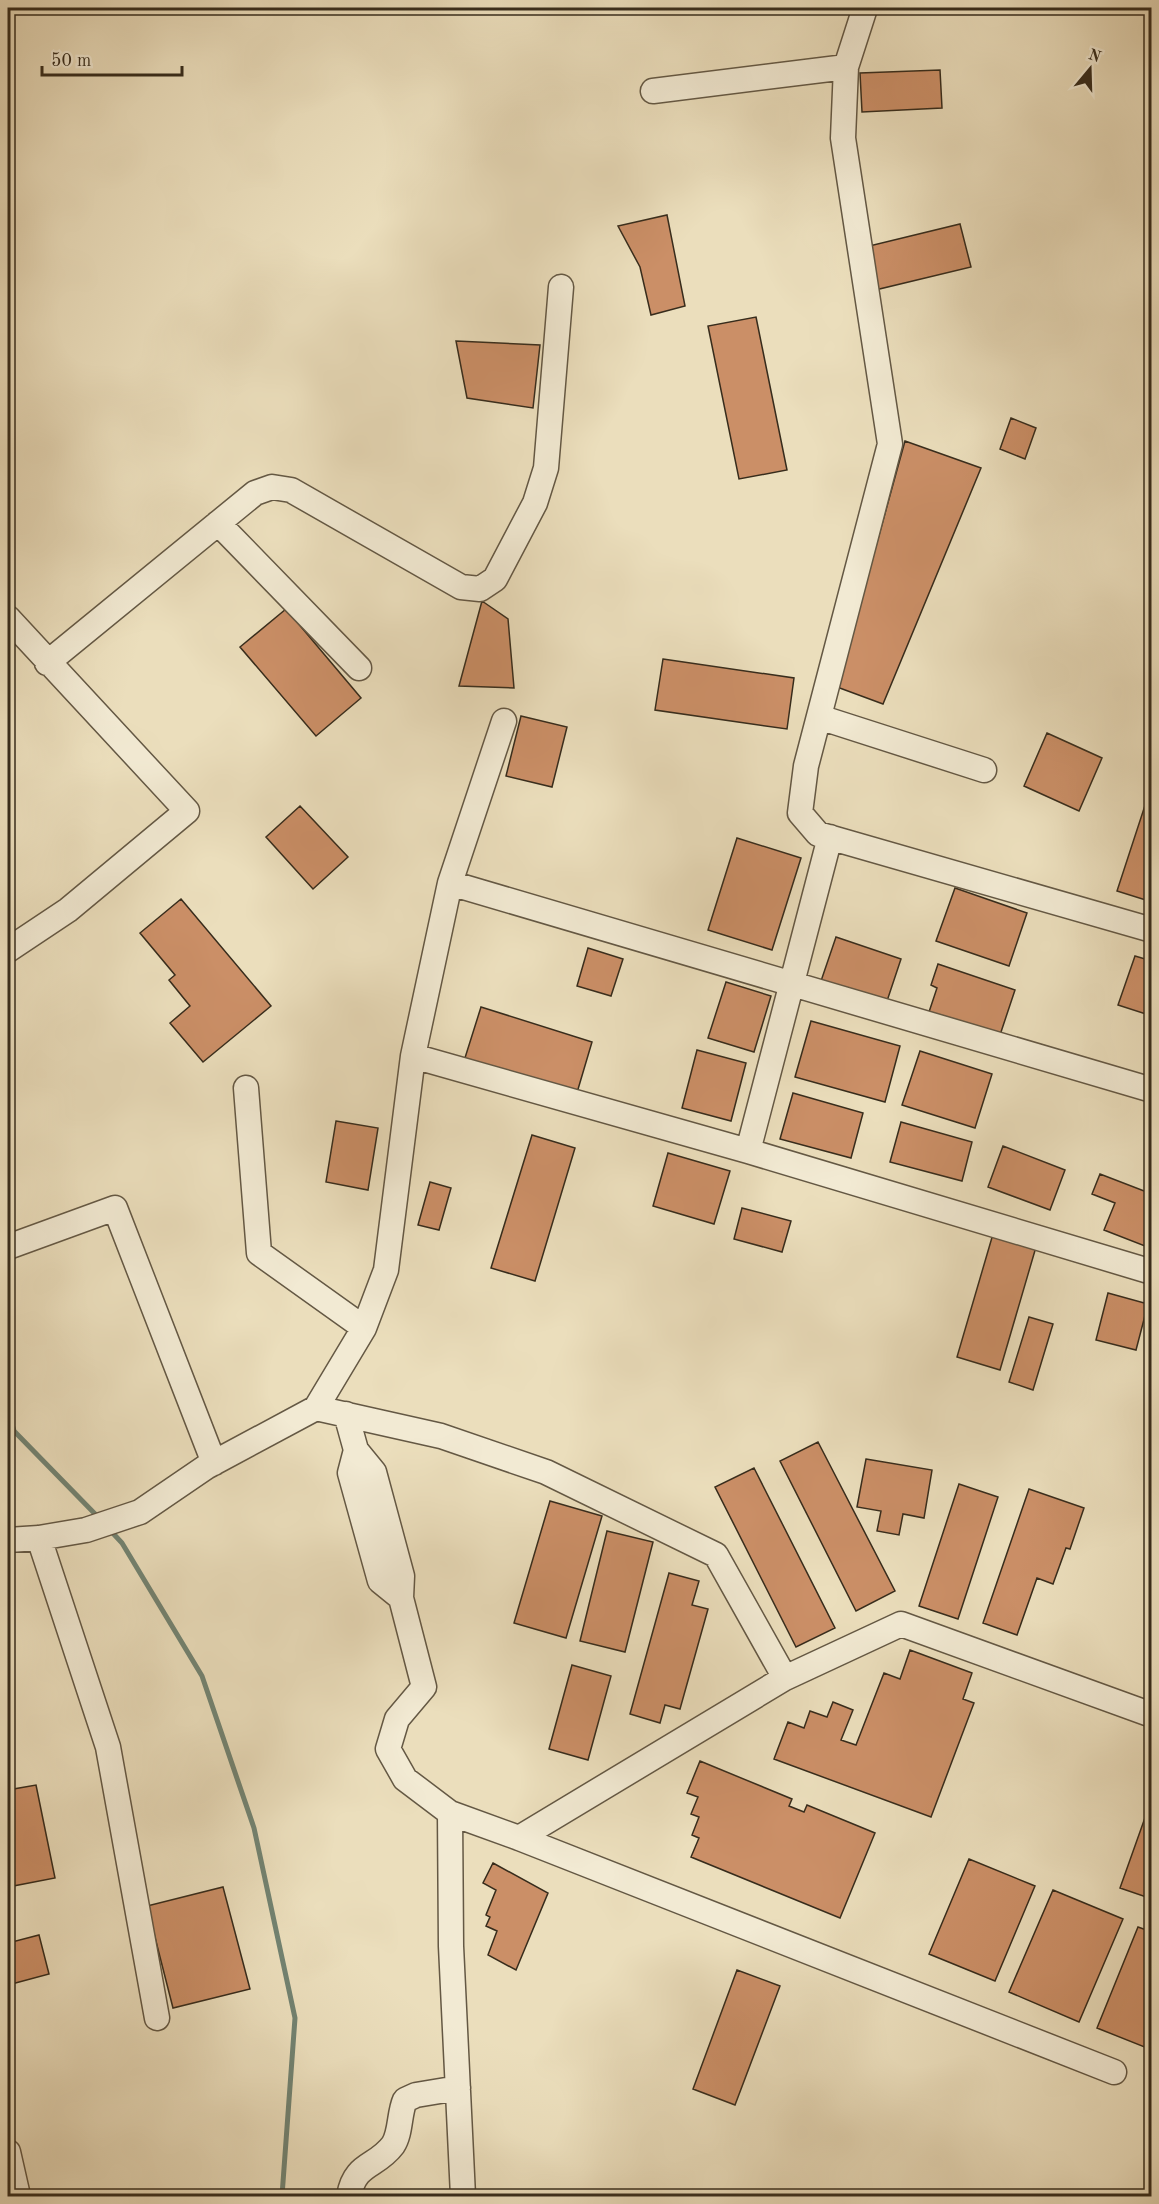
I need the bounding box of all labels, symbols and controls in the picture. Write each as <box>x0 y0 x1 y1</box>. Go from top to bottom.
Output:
scale bar <box>42 39 182 77</box>
north arrow <box>1060 39 1120 99</box>
text: N <box>1086 47 1103 67</box>
text: 50 m <box>51 52 91 70</box>

